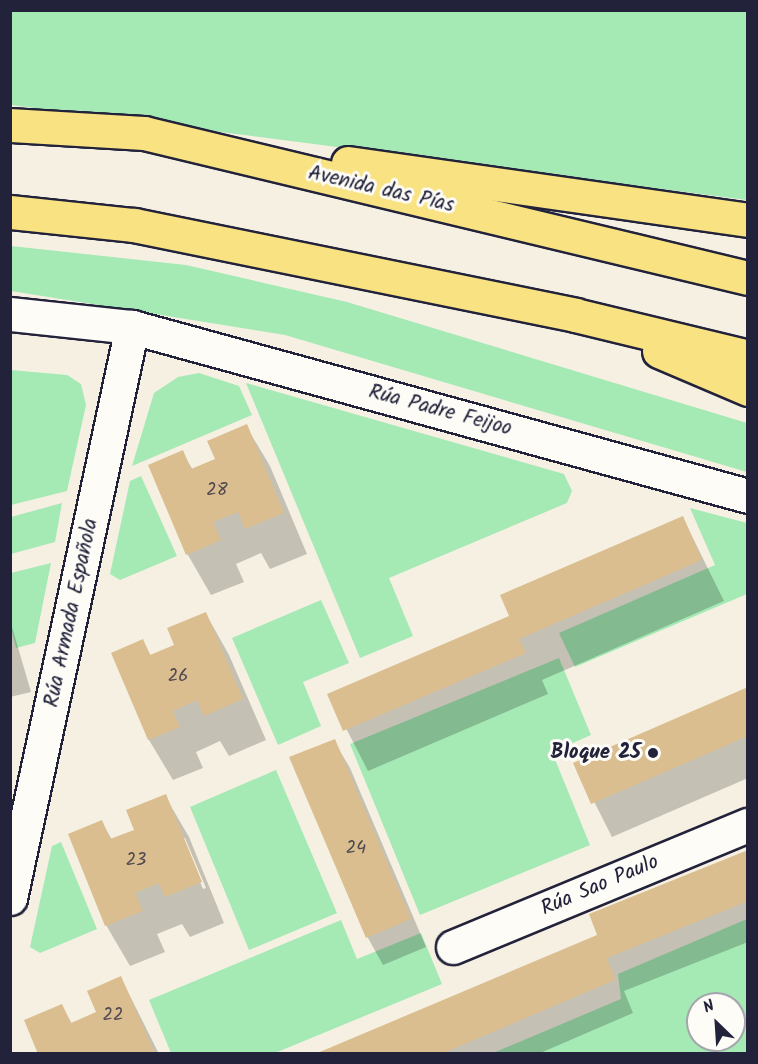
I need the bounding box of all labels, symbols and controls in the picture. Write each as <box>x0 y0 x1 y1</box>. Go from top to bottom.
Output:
street label: Avenida das Pías <box>306 161 456 219</box>
street label: Rúa Padre Feijoo <box>366 380 514 442</box>
house number: 28 <box>206 480 228 502</box>
street label: Rúa Armada Española <box>40 516 104 710</box>
house number: 26 <box>168 666 188 688</box>
place label: Bloque 25 <box>550 740 641 766</box>
marker: Bloque 25 <box>646 746 660 760</box>
house number: 24 <box>346 838 366 860</box>
house number: 23 <box>126 850 146 872</box>
street label: Rúa Sao Paulo <box>537 850 663 922</box>
north arrow <box>686 992 746 1052</box>
text: N <box>699 994 719 1021</box>
house number: 22 <box>103 1005 123 1027</box>

